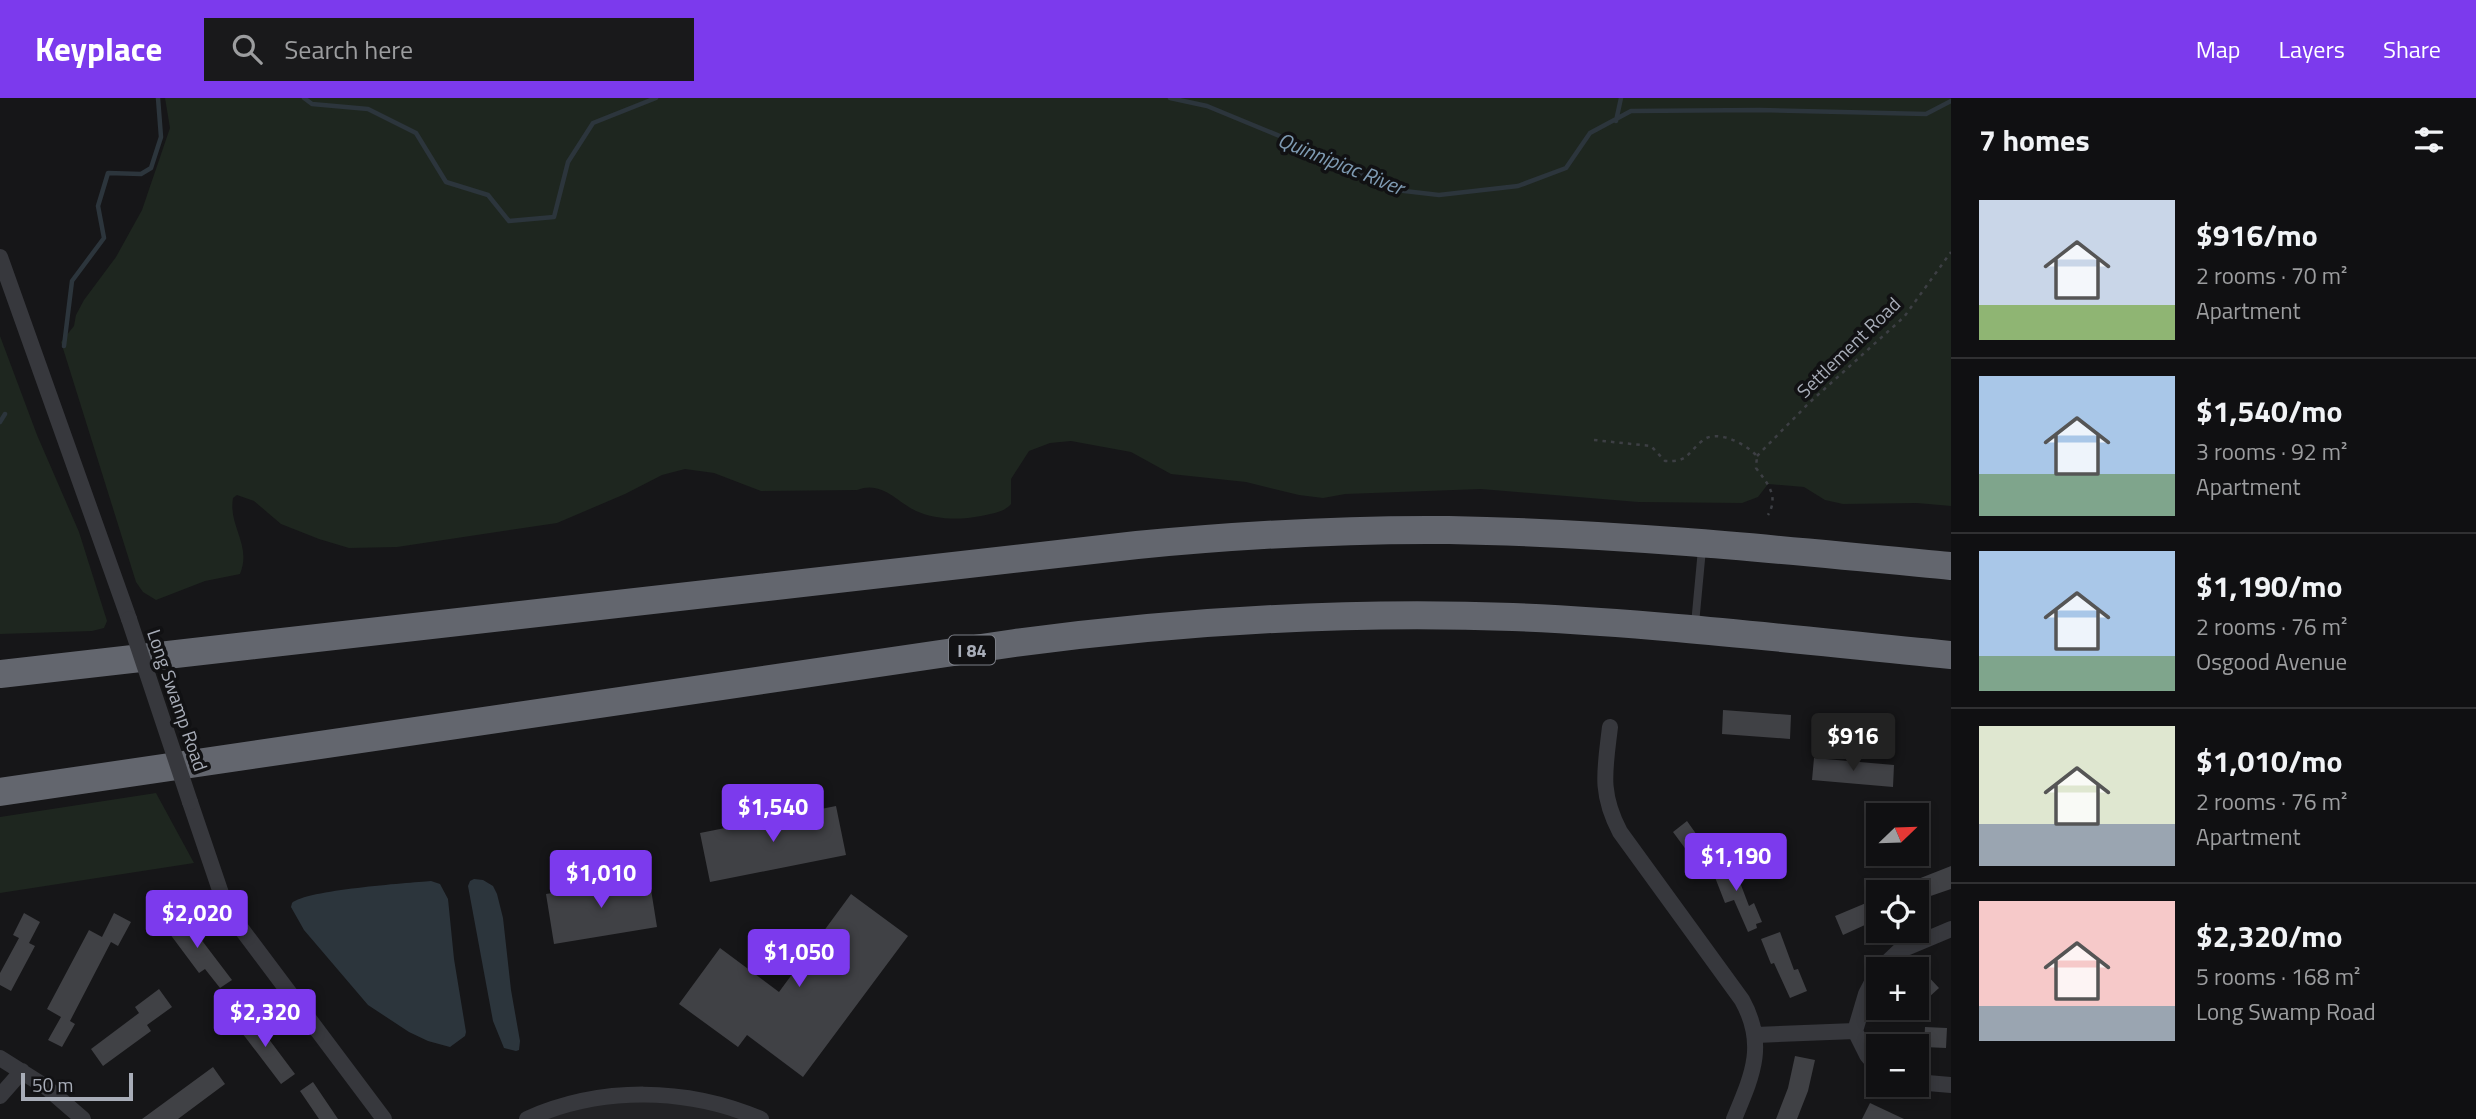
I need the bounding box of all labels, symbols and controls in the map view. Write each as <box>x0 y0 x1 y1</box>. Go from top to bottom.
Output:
search box <box>204 18 694 81</box>
text: Keyplace <box>35 24 162 74</box>
icon: search <box>228 30 266 68</box>
text: Search here <box>284 30 413 69</box>
text: Map <box>2196 31 2241 67</box>
text: Layers <box>2279 31 2345 67</box>
text: Share <box>2383 31 2441 67</box>
text: 7 homes <box>1979 117 2090 163</box>
icon: filters <box>2410 121 2448 159</box>
water label: Quinnipiac River <box>1273 123 1411 204</box>
text: $916/mo <box>2196 212 2318 258</box>
icon: home <box>2035 228 2119 312</box>
text: 2 rooms · 70 m² <box>2196 258 2347 293</box>
street label: Settlement Road <box>1789 290 1907 404</box>
text: Apartment <box>2196 293 2301 328</box>
text: $1,540/mo <box>2196 388 2342 434</box>
icon: home <box>2035 404 2119 488</box>
text: 3 rooms · 92 m² <box>2196 434 2347 469</box>
text: Apartment <box>2196 469 2301 504</box>
text: $1,190/mo <box>2196 563 2342 609</box>
icon: home <box>2035 579 2119 663</box>
text: 2 rooms · 76 m² <box>2196 609 2347 644</box>
street label: Long Swamp Road <box>140 625 216 775</box>
road number: I 84 <box>949 636 995 664</box>
text: Osgood Avenue <box>2196 644 2347 679</box>
pin: $916 <box>1812 714 1894 773</box>
text: $916 <box>1827 718 1879 753</box>
text: $1,010/mo <box>2196 738 2342 784</box>
icon: home <box>2035 754 2119 838</box>
pin: $1,540 <box>716 784 830 844</box>
text: 2 rooms · 76 m² <box>2196 784 2347 819</box>
text: $1,540 <box>738 789 808 824</box>
north arrow <box>1866 803 1928 866</box>
map controls <box>1866 803 1929 1097</box>
text: Apartment <box>2196 819 2301 854</box>
pin: $1,190 <box>1679 834 1793 893</box>
text: $1,190 <box>1701 838 1771 873</box>
pin: $1,010 <box>544 850 658 910</box>
text: $1,010 <box>566 855 636 890</box>
button: locate <box>1866 880 1929 943</box>
pin: $2,020 <box>140 890 254 950</box>
text: $2,020 <box>162 895 232 930</box>
text: $2,320/mo <box>2196 913 2342 959</box>
icon: home <box>2035 929 2119 1013</box>
pin: $1,050 <box>742 930 856 989</box>
text: $1,050 <box>764 934 834 969</box>
button: + <box>1866 957 1929 1020</box>
text: 5 rooms · 168 m² <box>2196 959 2360 994</box>
pin: $2,320 <box>208 990 322 1049</box>
text: $2,320 <box>230 994 300 1029</box>
text: Long Swamp Road <box>2196 994 2376 1029</box>
button: − <box>1866 1034 1929 1097</box>
scale bar <box>21 1070 133 1102</box>
text: 50 m <box>32 1070 73 1099</box>

